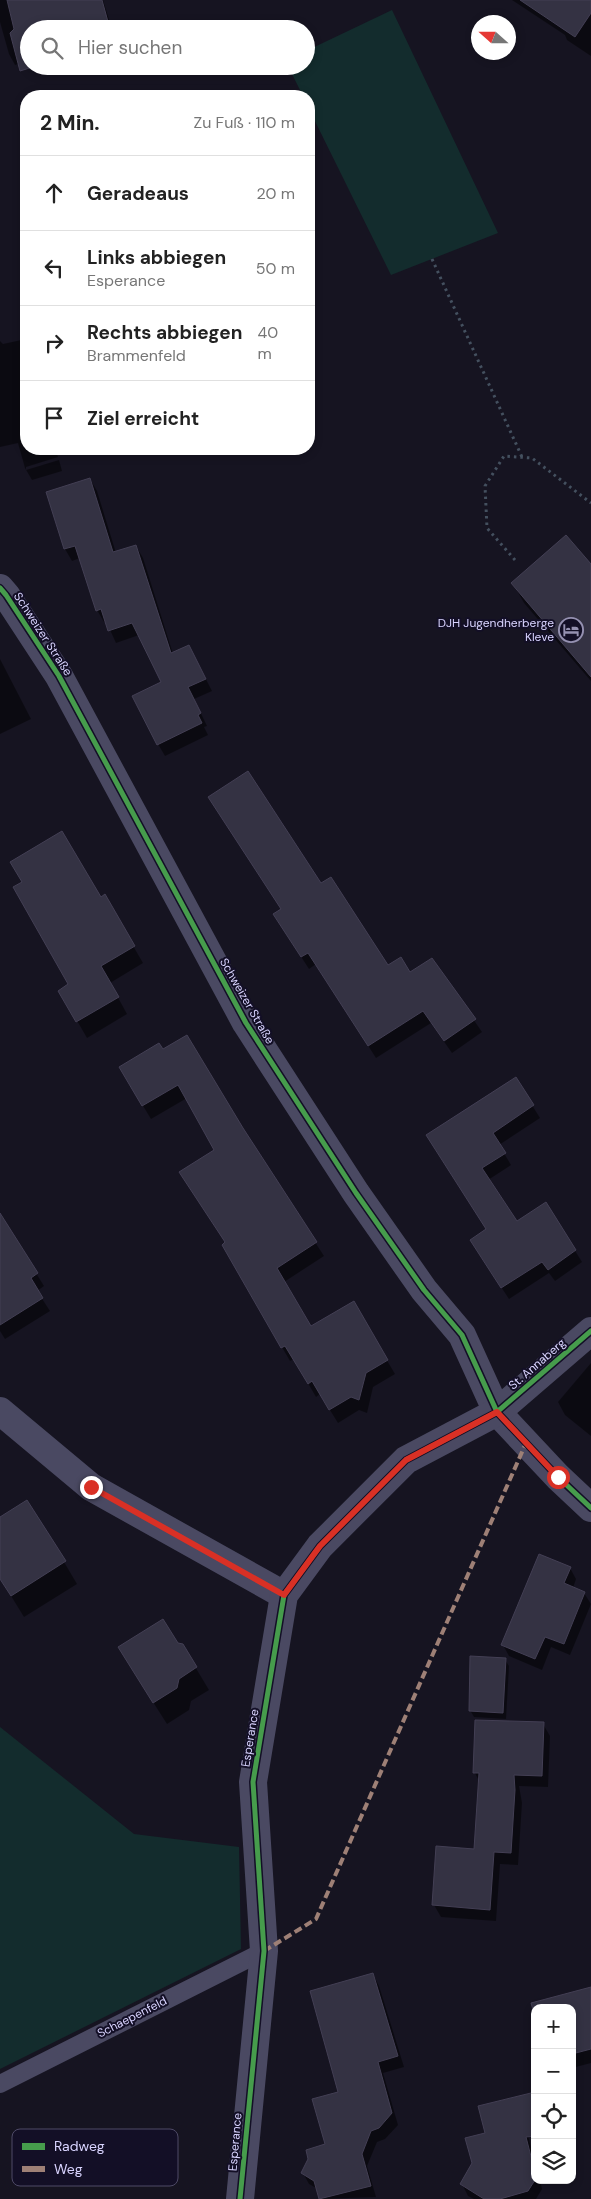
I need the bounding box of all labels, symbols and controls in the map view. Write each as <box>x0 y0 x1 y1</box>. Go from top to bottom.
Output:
north arrow <box>471 15 516 60</box>
search box <box>20 20 315 75</box>
icon: search <box>38 34 66 62</box>
text: Hier suchen <box>78 35 182 60</box>
text: 2 Min. <box>40 109 100 137</box>
text: Zu Fuß · 110 m <box>194 112 295 133</box>
icon: ahead <box>40 179 68 207</box>
text: Geradeaus <box>87 181 189 206</box>
text: 20 m <box>256 183 295 204</box>
text: Links abbiegen <box>87 245 226 270</box>
icon: left <box>40 254 68 282</box>
text: 50 m <box>256 258 295 279</box>
text: Esperance <box>87 270 165 291</box>
text: Rechts abbiegen <box>87 320 242 345</box>
text: 40 m <box>257 322 278 364</box>
icon: right <box>40 329 68 357</box>
text: Brammenfeld <box>87 345 186 366</box>
icon: arrive <box>40 404 68 432</box>
text: Ziel erreicht <box>87 406 199 431</box>
street label: Schweizer Straße <box>10 589 76 679</box>
place label: DJH Jugendherberge Kleve <box>438 615 554 645</box>
hotel icon: DJH Jugendherberge Kleve <box>558 617 584 643</box>
street label: Schweizer Straße <box>216 955 278 1047</box>
street label: St. Annaberg <box>505 1335 569 1393</box>
route start <box>547 1466 570 1489</box>
route end <box>80 1476 103 1499</box>
street label: Esperance <box>238 1708 263 1768</box>
street label: Schaepenfeld <box>94 1993 170 2041</box>
map controls <box>531 2004 576 2184</box>
button: + <box>531 2004 576 2049</box>
button: − <box>531 2049 576 2094</box>
button: locate <box>531 2094 576 2139</box>
street label: Esperance <box>224 2112 246 2172</box>
legend <box>12 2129 178 2186</box>
text: Radweg <box>54 2137 105 2155</box>
button: layers <box>531 2139 576 2184</box>
text: Weg <box>54 2160 83 2178</box>

